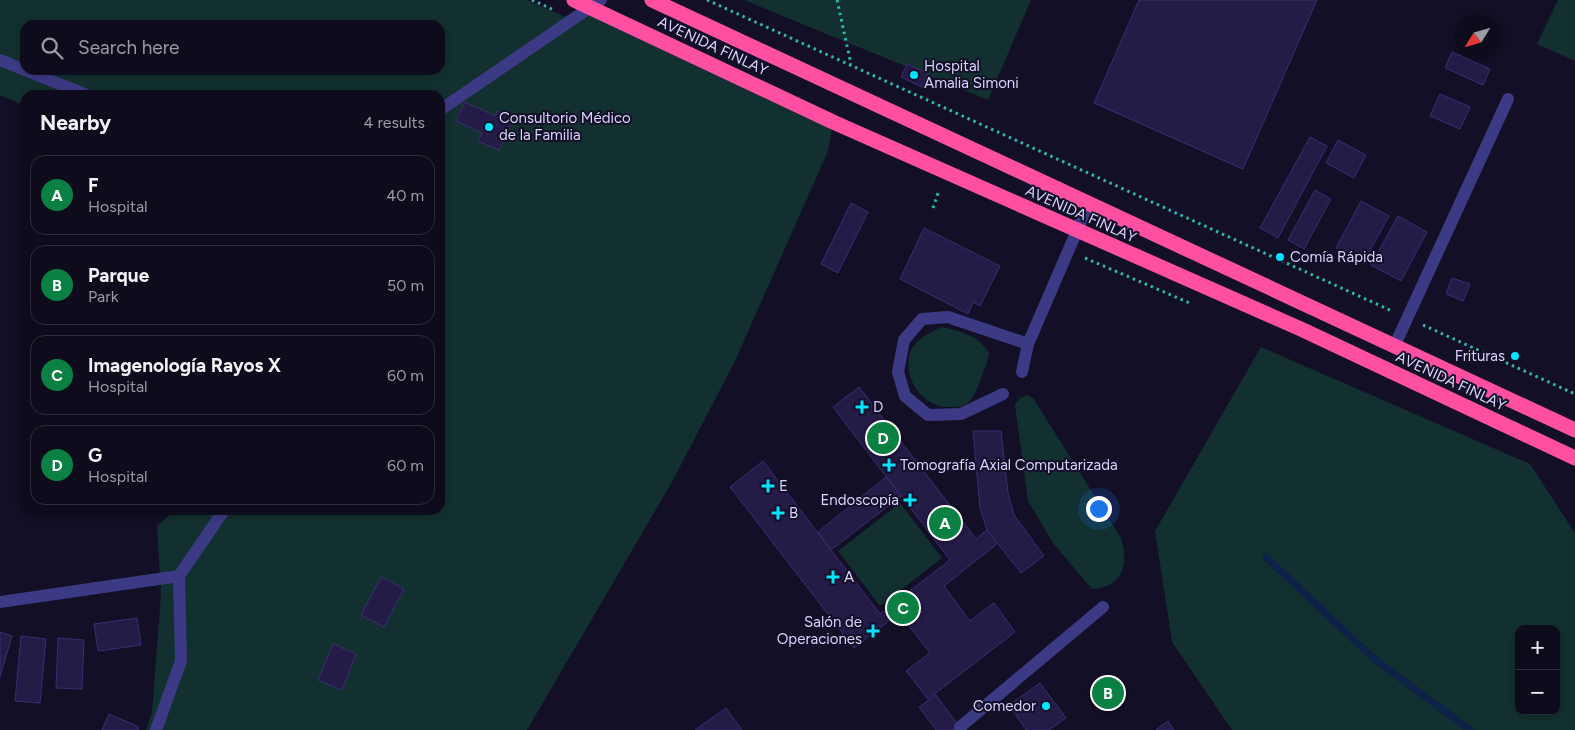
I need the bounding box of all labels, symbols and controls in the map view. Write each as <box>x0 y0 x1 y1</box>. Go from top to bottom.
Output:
street label: AVENIDA FINLAY <box>655 13 771 79</box>
north arrow <box>1455 15 1500 60</box>
search box <box>20 20 445 75</box>
icon: search <box>38 34 66 62</box>
text: Search here <box>78 36 180 59</box>
place label: Hospital Amalia Simoni <box>924 57 1019 92</box>
marker: Hospital Amalia Simoni <box>908 69 920 81</box>
place label: Consultorio Médico de la Familia <box>499 109 631 144</box>
text: Nearby <box>40 110 111 135</box>
text: 4 results <box>364 113 425 132</box>
marker: Consultorio Médico de la Familia <box>483 121 495 133</box>
text: F <box>88 174 99 197</box>
street label: AVENIDA FINLAY <box>1023 182 1139 246</box>
text: A <box>51 186 63 205</box>
text: 40 m <box>386 186 424 205</box>
text: Hospital <box>88 197 148 216</box>
place label: Comía Rápida <box>1290 248 1383 266</box>
marker: Comía Rápida <box>1274 251 1286 263</box>
text: Parque <box>88 264 149 287</box>
text: B <box>52 276 62 295</box>
text: 50 m <box>387 276 424 295</box>
text: Park <box>88 287 118 306</box>
place label: Frituras <box>1455 347 1505 365</box>
street label: AVENIDA FINLAY <box>1393 348 1509 414</box>
marker: Frituras <box>1509 350 1521 362</box>
text: Imagenología Rayos X <box>88 354 281 377</box>
text: C <box>51 366 63 385</box>
text: 60 m <box>387 366 424 385</box>
text: Hospital <box>88 377 148 396</box>
place label: D <box>873 398 883 416</box>
marker: D <box>855 400 869 414</box>
pin: D <box>867 419 899 457</box>
text: G <box>88 444 102 467</box>
text: D <box>51 456 63 475</box>
text: 60 m <box>387 456 424 475</box>
place label: Tomografía Axial Computarizada <box>900 456 1118 474</box>
marker: Tomografía Axial Computarizada <box>882 458 896 472</box>
text: Hospital <box>88 467 148 486</box>
place label: E <box>779 477 788 495</box>
marker: E <box>761 479 775 493</box>
place label: Endoscopía <box>820 491 899 509</box>
marker: Endoscopía <box>903 493 917 507</box>
your location <box>1086 496 1112 522</box>
place label: B <box>789 504 798 522</box>
pin: A <box>929 504 961 542</box>
marker: B <box>771 506 785 520</box>
place label: A <box>844 568 854 586</box>
marker: A <box>826 570 840 584</box>
pin: C <box>887 589 919 627</box>
place label: Salón de Operaciones <box>777 613 862 648</box>
marker: Salón de Operaciones <box>866 624 880 638</box>
map controls <box>1515 625 1560 715</box>
button: + <box>1515 625 1560 670</box>
button: − <box>1515 670 1560 715</box>
pin: B <box>1092 674 1124 712</box>
place label: Comedor <box>973 697 1036 715</box>
marker: Comedor <box>1040 700 1052 712</box>

